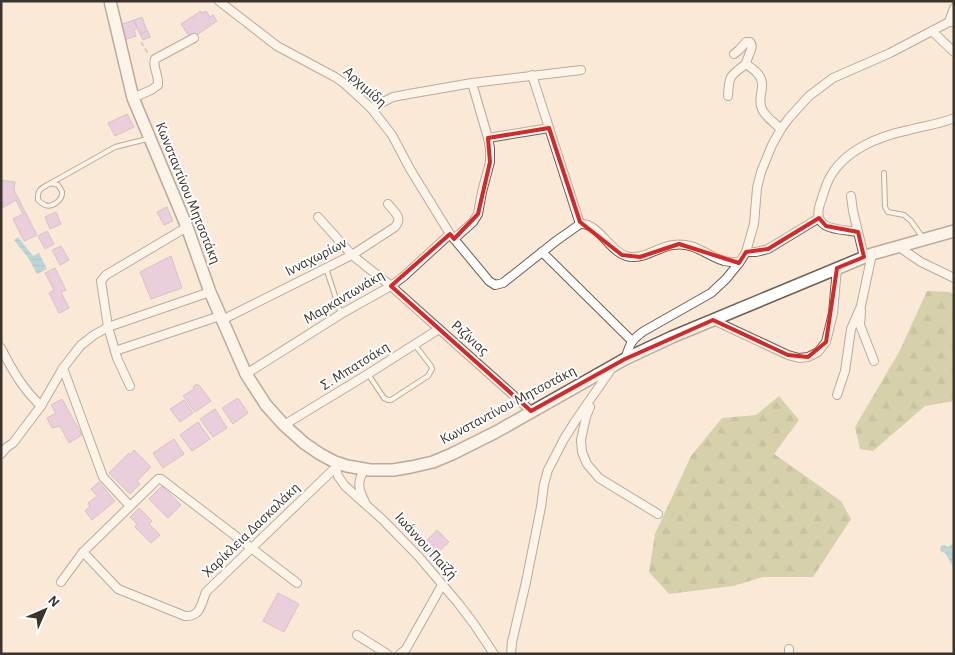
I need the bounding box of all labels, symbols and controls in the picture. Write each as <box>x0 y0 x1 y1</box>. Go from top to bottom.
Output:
street label: Αρχιμίδη <box>340 64 390 110</box>
street label: Κωνσταντίνου Μητσοτάκη <box>153 120 223 266</box>
street label: Ινναχωρίων <box>283 235 349 279</box>
street label: Μαρκαντωνάκη <box>301 267 387 327</box>
street label: Ριζίνιας <box>448 318 492 359</box>
street label: Σ. Μπατσάκη <box>318 339 392 393</box>
street label: Κωνσταντίνου Μητσοτάκη <box>438 363 578 447</box>
street label: Χαρίκλεια Δασκαλάκη <box>199 480 303 580</box>
street label: Ιωάννου Παϊζή <box>392 509 460 583</box>
north arrow <box>20 585 70 635</box>
text: N <box>45 593 62 610</box>

